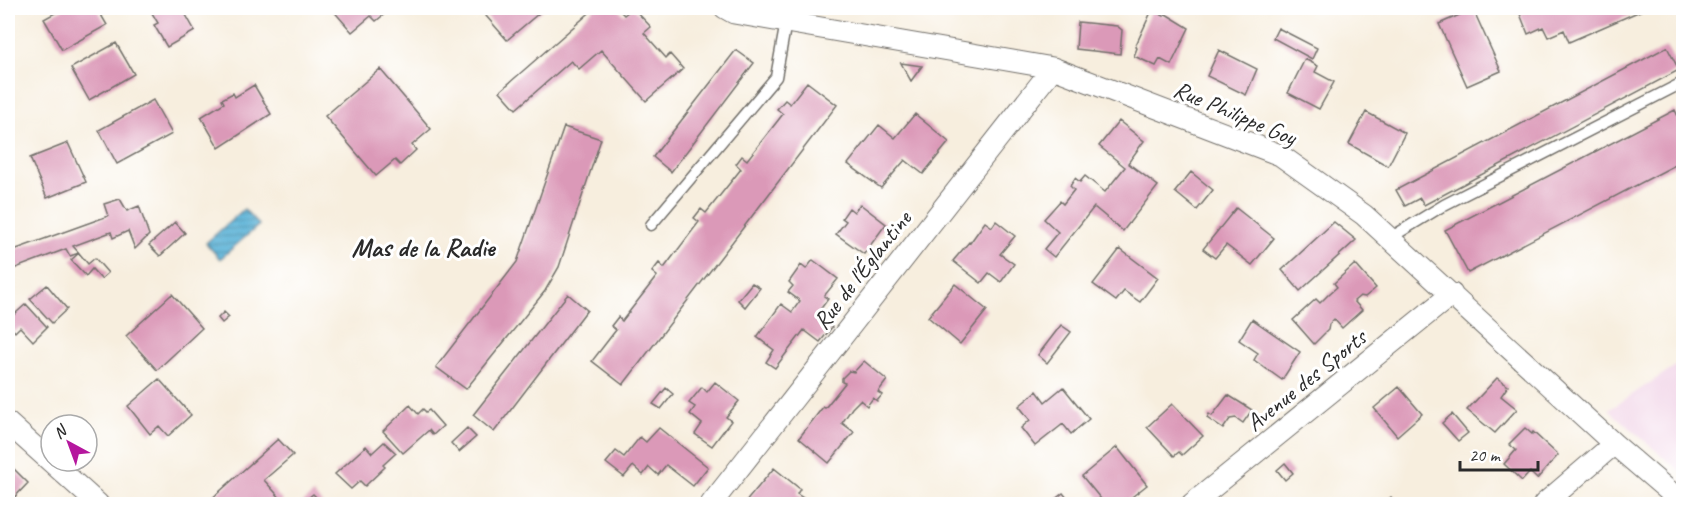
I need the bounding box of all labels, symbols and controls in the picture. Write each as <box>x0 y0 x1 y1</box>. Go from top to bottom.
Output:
street label: Rue Philippe Goy <box>1169 74 1302 153</box>
street label: Rue de l'Églantine <box>806 203 919 335</box>
district label: Mas de la Radie <box>352 231 497 264</box>
street label: Avenue des Sports <box>1240 321 1374 438</box>
north arrow <box>39 413 99 473</box>
text: N <box>50 420 72 443</box>
scale bar <box>1460 434 1538 472</box>
text: 20 m <box>1469 444 1502 466</box>

